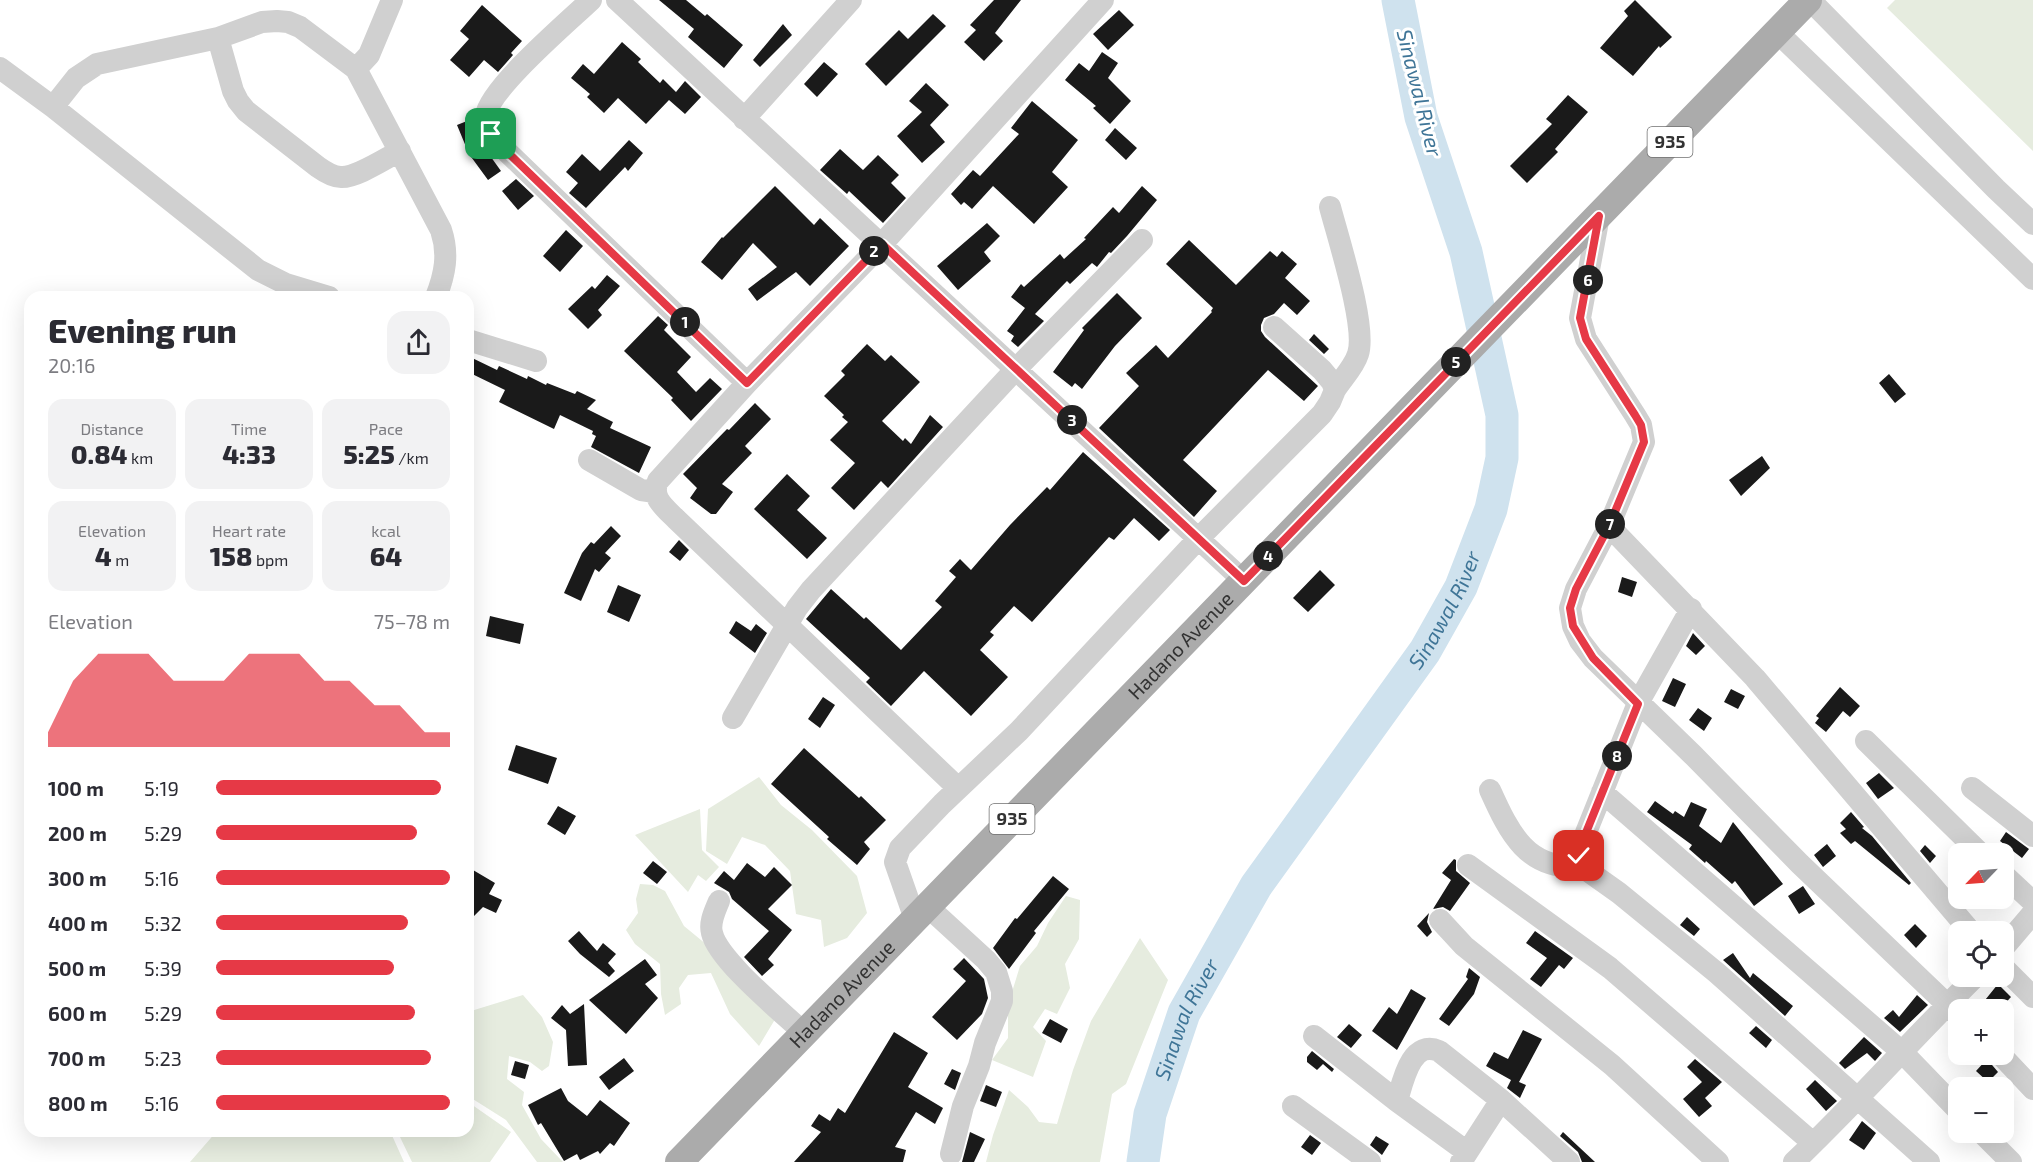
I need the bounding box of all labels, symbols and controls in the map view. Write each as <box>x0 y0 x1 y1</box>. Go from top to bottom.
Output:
water label: Sinawal River <box>1393 26 1448 159</box>
pin <box>465 108 516 159</box>
icon: arrive <box>474 117 507 150</box>
road number: 935 <box>1648 127 1692 157</box>
pin: 2 <box>859 236 889 266</box>
text: 2 <box>869 241 879 260</box>
pin: 6 <box>1573 265 1603 295</box>
text: 6 <box>1583 270 1593 289</box>
pin: 1 <box>670 307 700 337</box>
text: Evening run <box>48 310 237 350</box>
button: share <box>387 311 450 374</box>
text: 1 <box>682 312 688 331</box>
pin: 5 <box>1441 347 1471 377</box>
text: 5 <box>1452 352 1460 371</box>
text: 20:16 <box>48 353 95 377</box>
pin: 3 <box>1057 405 1087 435</box>
text: 3 <box>1067 410 1077 429</box>
text: Distance <box>80 419 144 438</box>
text: Time <box>231 419 267 438</box>
text: Pace <box>369 419 403 438</box>
text: 0.84 <box>71 438 127 469</box>
text: 4:33 <box>222 438 276 469</box>
text: 5:25 <box>343 438 395 469</box>
text: km <box>127 448 153 467</box>
text: /km <box>395 448 429 467</box>
pin: 7 <box>1595 509 1625 539</box>
text: 7 <box>1606 514 1614 533</box>
text: Elevation <box>78 521 146 540</box>
text: Heart rate <box>212 521 286 540</box>
text: kcal <box>371 521 401 540</box>
text: 4 <box>95 540 112 571</box>
text: 158 <box>210 540 252 571</box>
text: 64 <box>370 540 402 571</box>
pin: 4 <box>1253 541 1283 571</box>
text: 4 <box>1263 546 1273 565</box>
water label: Sinawal River <box>1402 547 1485 673</box>
text: m <box>112 550 129 569</box>
text: bpm <box>252 550 288 569</box>
street label: Hadano Avenue <box>1122 586 1238 704</box>
text: Elevation <box>48 609 133 633</box>
text: 75–78 m <box>374 609 450 633</box>
pin: 8 <box>1602 741 1632 771</box>
text: 8 <box>1612 746 1622 765</box>
text: 100 m <box>48 776 104 800</box>
text: 5:19 <box>144 776 179 800</box>
road number: 935 <box>990 804 1034 834</box>
text: 200 m <box>48 821 107 845</box>
text: 5:29 <box>144 821 182 845</box>
pin <box>1553 830 1604 881</box>
icon: check <box>1562 839 1595 872</box>
north arrow <box>1948 843 2014 909</box>
map controls <box>1948 843 2014 1143</box>
text: 300 m <box>48 866 107 890</box>
text: 5:16 <box>144 866 179 890</box>
text: 400 m <box>48 911 108 935</box>
text: 5:32 <box>144 911 182 935</box>
button: locate <box>1948 921 2014 987</box>
street label: Hadano Avenue <box>784 935 899 1052</box>
water label: Sinawal River <box>1148 953 1224 1083</box>
text: 500 m <box>48 956 106 980</box>
text: 5:39 <box>144 956 182 980</box>
button: + <box>1948 999 2014 1065</box>
text: 600 m <box>48 1001 107 1025</box>
text: 5:29 <box>144 1001 182 1025</box>
text: 700 m <box>48 1046 106 1070</box>
text: 5:23 <box>144 1046 182 1070</box>
button: − <box>1948 1077 2014 1143</box>
text: 800 m <box>48 1091 108 1115</box>
text: 5:16 <box>144 1091 179 1115</box>

